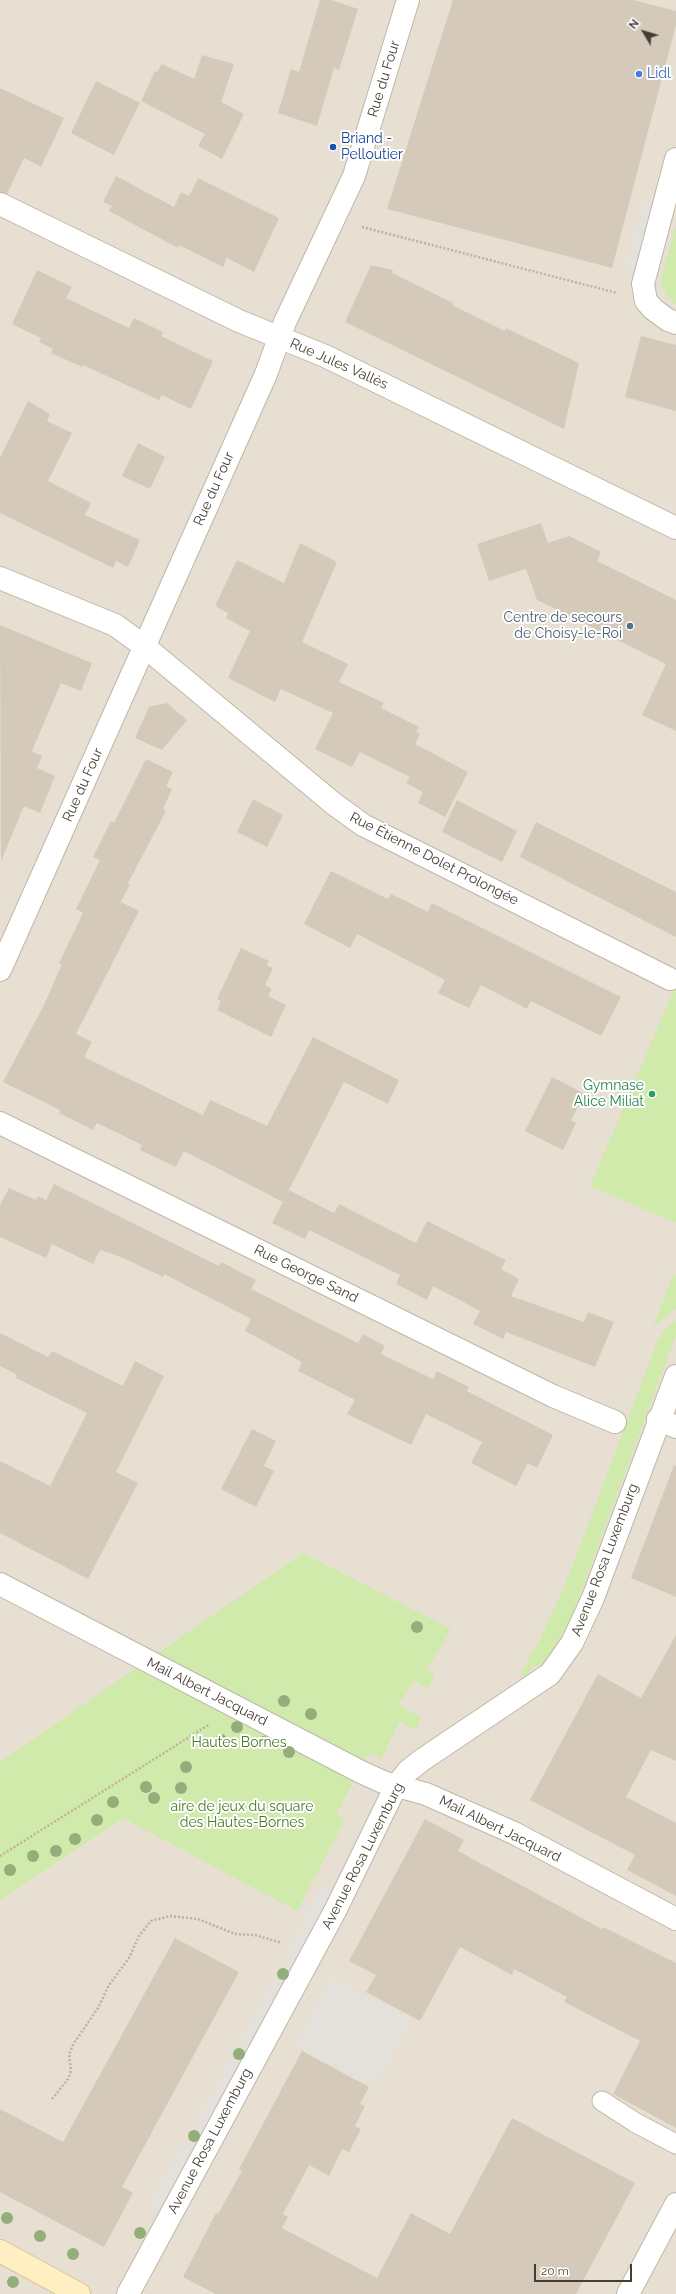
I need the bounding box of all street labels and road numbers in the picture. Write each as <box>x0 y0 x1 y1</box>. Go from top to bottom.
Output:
street label: Rue du Four <box>364 39 404 119</box>
street label: Rue Jules Vallès <box>287 335 391 393</box>
street label: Rue du Four <box>190 449 238 529</box>
street label: Rue du Four <box>59 745 107 825</box>
street label: Rue Étienne Dolet Prolongée <box>347 809 521 909</box>
street label: Rue George Sand <box>251 1241 361 1307</box>
street label: Avenue Rosa Luxemburg <box>568 1481 642 1639</box>
street label: Mail Albert Jacquard <box>144 1654 270 1730</box>
street label: Avenue Rosa Luxemburg <box>319 1780 407 1932</box>
street label: Mail Albert Jacquard <box>436 1792 564 1866</box>
street label: Avenue Rosa Luxemburg <box>164 2065 256 2217</box>

